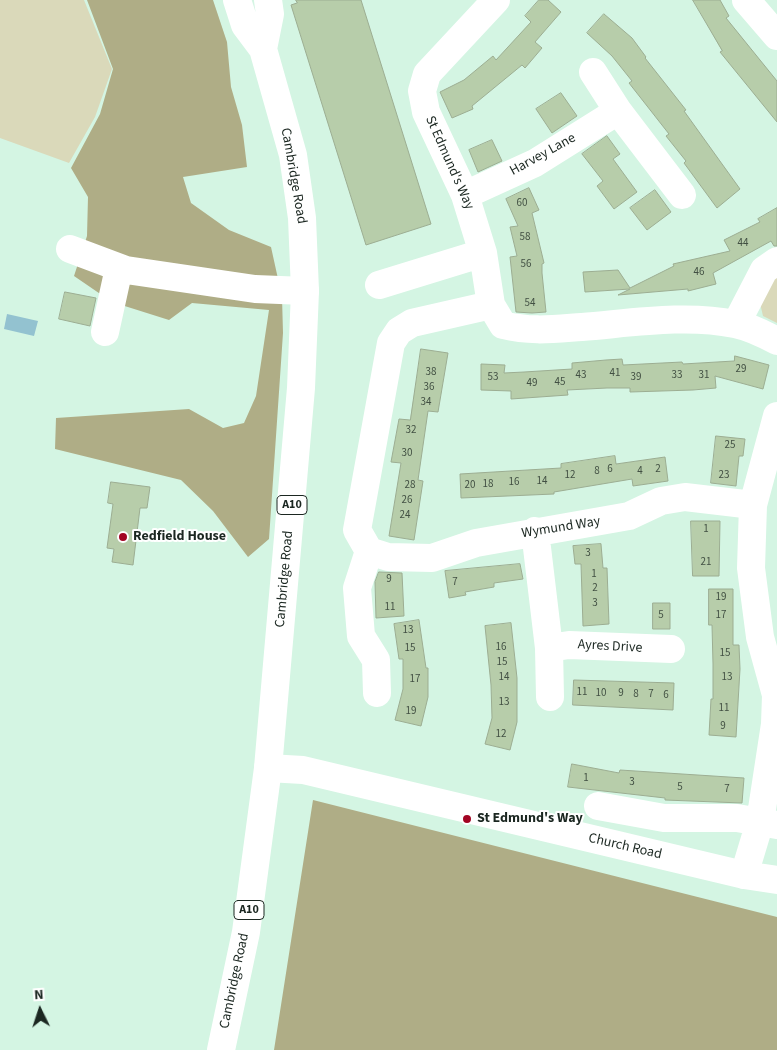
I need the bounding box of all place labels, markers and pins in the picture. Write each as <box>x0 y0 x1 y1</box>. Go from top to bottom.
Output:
place label: Redfield House <box>133 529 226 545</box>
marker: Redfield House <box>117 531 129 543</box>
place label: St Edmund's Way <box>477 811 583 827</box>
marker: St Edmund's Way <box>461 813 473 825</box>

